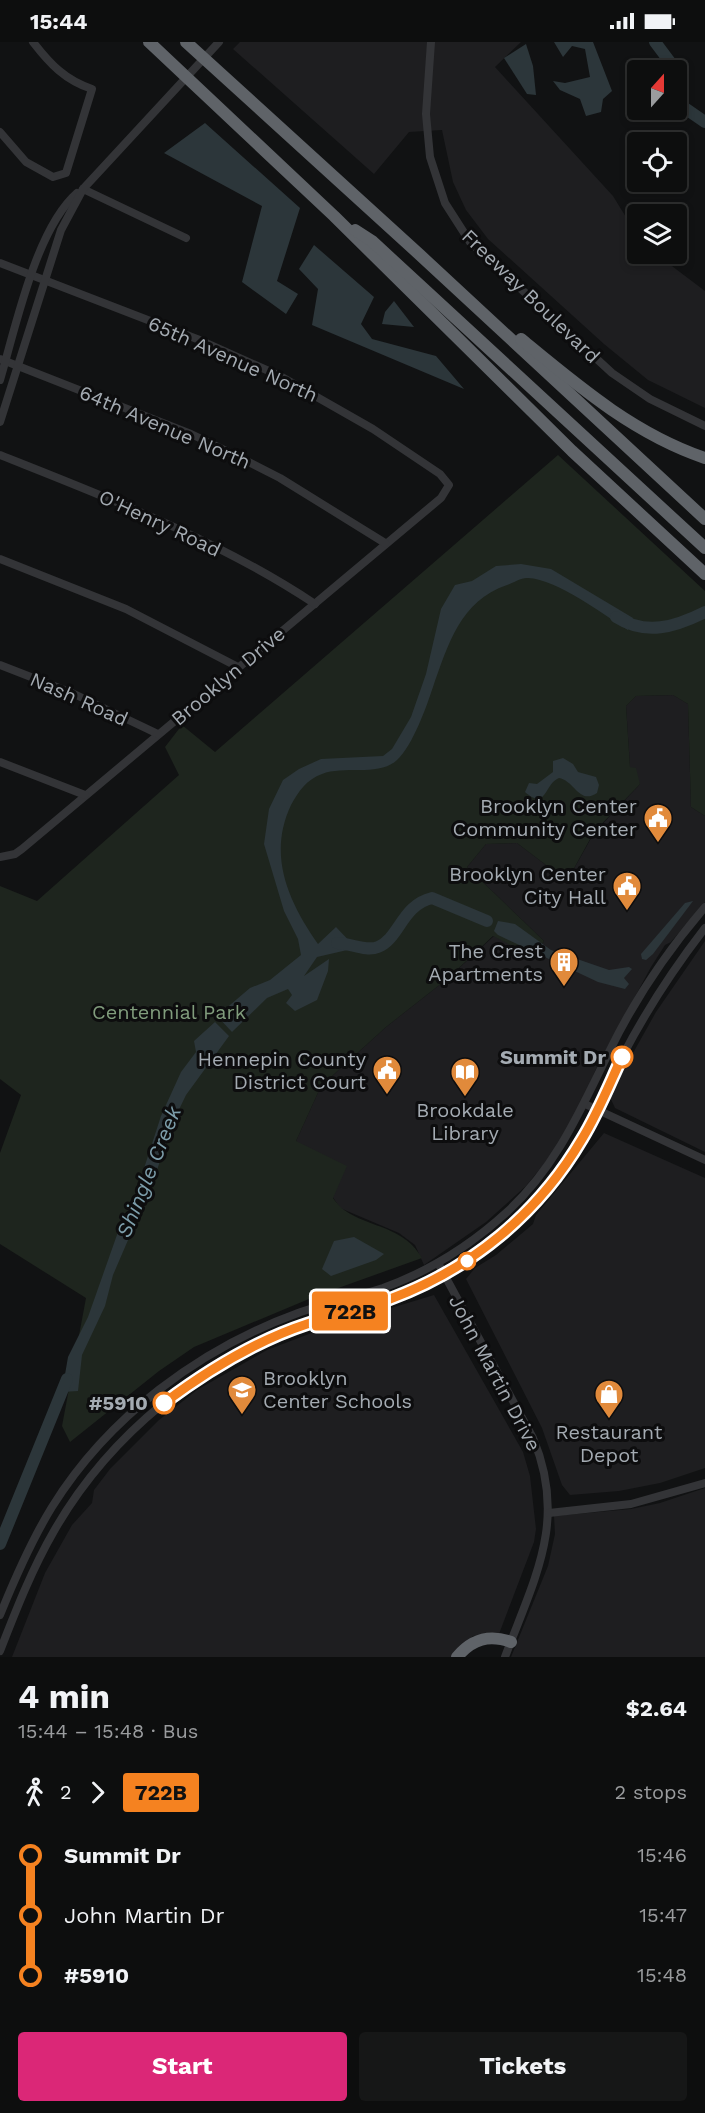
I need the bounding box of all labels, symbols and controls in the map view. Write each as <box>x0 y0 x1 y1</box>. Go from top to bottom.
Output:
text: 15:44 <box>30 9 87 34</box>
north arrow <box>627 60 687 120</box>
map controls <box>627 60 687 264</box>
button: locate <box>627 132 687 192</box>
button: layers <box>627 204 687 264</box>
street label: Freeway Boulevard <box>457 224 605 368</box>
street label: 65th Avenue North <box>145 311 321 407</box>
street label: 64th Avenue North <box>76 380 254 474</box>
street label: O'Henry Road <box>95 484 225 562</box>
street label: Brooklyn Drive <box>166 621 290 731</box>
street label: Nash Road <box>26 667 132 731</box>
place label: Brooklyn Center Community Center <box>453 794 637 841</box>
public building icon: Brooklyn Center Community Center <box>642 802 674 844</box>
place label: Brooklyn Center City Hall <box>449 862 606 909</box>
public building icon: Brooklyn Center City Hall <box>611 870 643 912</box>
place label: The Crest Apartments <box>428 939 544 986</box>
building icon: The Crest Apartments <box>548 946 580 988</box>
park label: Centennial Park <box>92 1000 246 1024</box>
place label: Summit Dr <box>500 1045 606 1069</box>
marker: Summit Dr <box>611 1046 633 1068</box>
place label: Hennepin County District Court <box>198 1047 367 1094</box>
public building icon: Hennepin County District Court <box>371 1054 403 1096</box>
library icon: Brookdale Library <box>449 1056 481 1098</box>
place label: Brookdale Library <box>416 1098 514 1145</box>
water label: Shingle Creek <box>111 1102 186 1241</box>
unlabelled marker <box>458 1252 476 1270</box>
street label: John Martin Drive <box>444 1291 546 1455</box>
line badge: 722B <box>308 1292 392 1330</box>
text: 722B <box>324 1299 376 1324</box>
place label: Brooklyn Center Schools <box>263 1366 412 1413</box>
school or university icon: Brooklyn Center Schools <box>226 1374 258 1416</box>
shop icon: Restaurant Depot <box>593 1378 625 1420</box>
place label: #5910 <box>89 1391 148 1415</box>
marker: #5910 <box>153 1392 175 1414</box>
place label: Restaurant Depot <box>556 1420 663 1467</box>
text: 4 min <box>18 1677 110 1716</box>
text: $2.64 <box>626 1696 687 1721</box>
text: 15:44 – 15:48 · Bus <box>18 1719 198 1743</box>
icon: walk <box>18 1776 51 1809</box>
icon: forward <box>81 1776 114 1809</box>
text: 2 <box>60 1780 72 1804</box>
text: 722B <box>135 1780 187 1805</box>
text: 2 stops <box>615 1780 687 1804</box>
text: Summit Dr <box>64 1843 181 1868</box>
text: 15:46 <box>637 1843 687 1867</box>
text: John Martin Dr <box>64 1903 225 1928</box>
text: 15:47 <box>639 1903 687 1927</box>
text: #5910 <box>64 1963 129 1988</box>
text: 15:48 <box>637 1963 687 1987</box>
button: Start <box>18 2032 347 2101</box>
button: Tickets <box>359 2032 687 2101</box>

